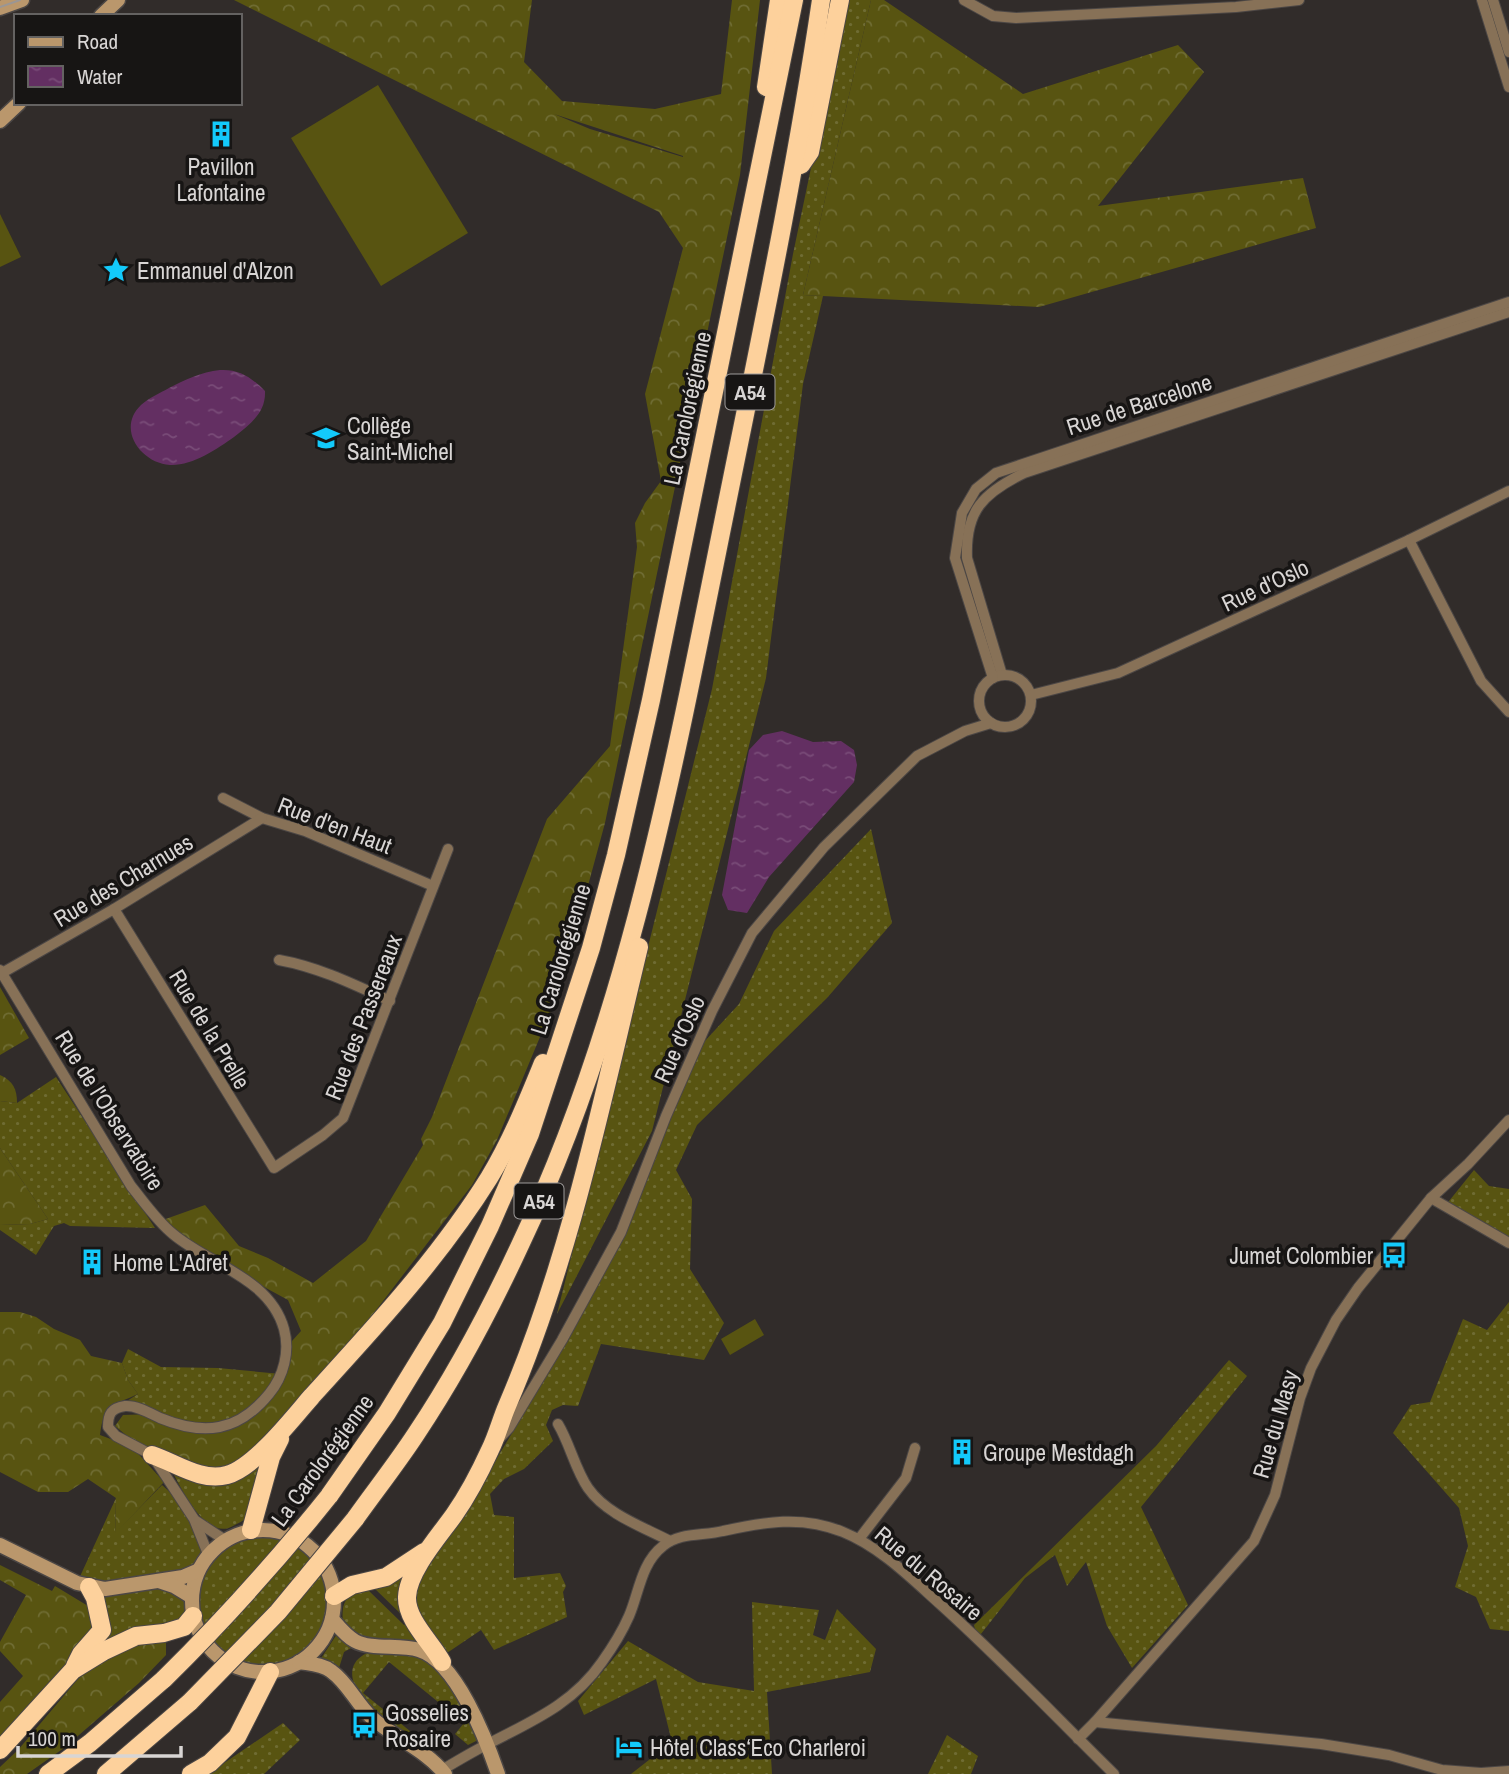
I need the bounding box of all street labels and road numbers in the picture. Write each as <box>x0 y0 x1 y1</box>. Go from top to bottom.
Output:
street label: La Carolorégienne <box>656 328 718 488</box>
street label: Rue de Barcelone <box>1062 366 1216 442</box>
road number: A54 <box>726 374 774 410</box>
street label: Rue d'Oslo <box>1216 551 1314 619</box>
street label: Rue d'en Haut <box>273 789 397 861</box>
street label: Rue des Charnues <box>48 826 198 934</box>
street label: La Carolorégienne <box>522 880 598 1038</box>
street label: Rue des Passereaux <box>317 929 409 1104</box>
street label: Rue de la Prelle <box>162 964 258 1094</box>
street label: Rue d'Oslo <box>646 990 712 1088</box>
street label: Rue de l'Observatoire <box>48 1024 172 1196</box>
road number: A54 <box>514 1184 564 1218</box>
street label: Rue du Masy <box>1245 1366 1305 1482</box>
street label: La Carolorégienne <box>264 1388 380 1532</box>
street label: Rue du Rosaire <box>868 1519 990 1627</box>

